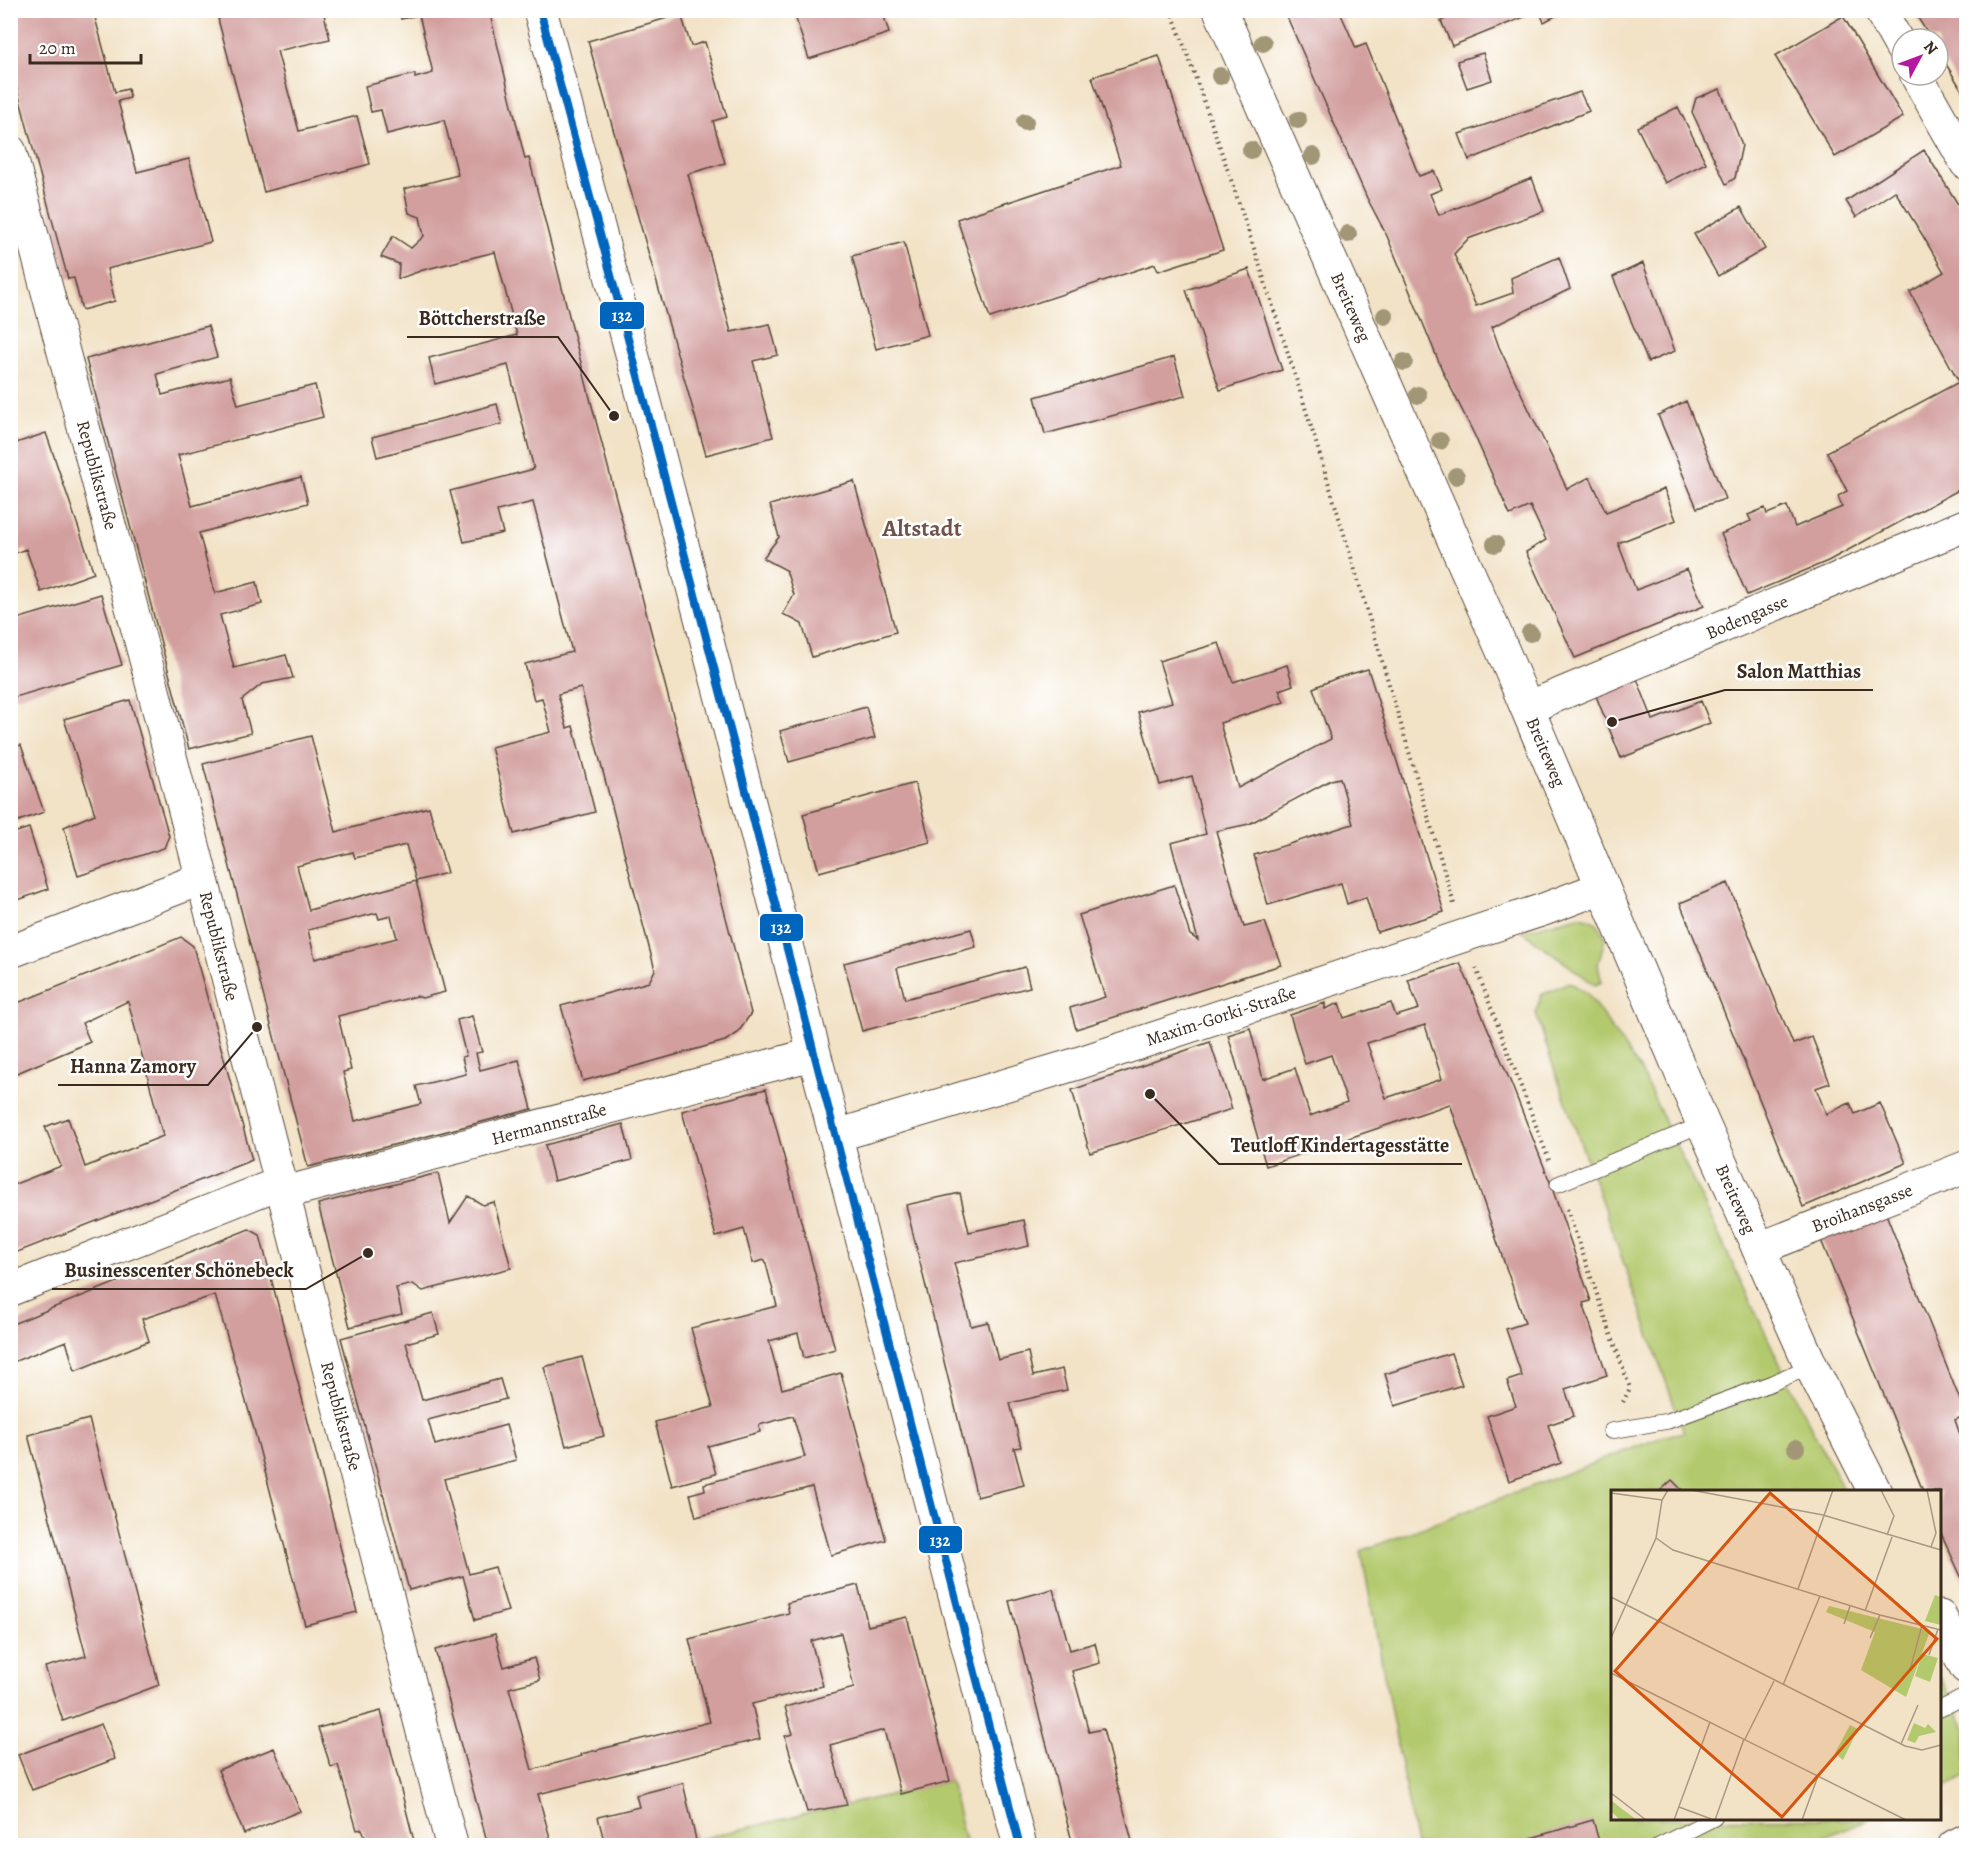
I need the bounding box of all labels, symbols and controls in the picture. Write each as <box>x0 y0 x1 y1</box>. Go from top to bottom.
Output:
scale bar <box>30 27 141 65</box>
north arrow <box>1890 27 1950 87</box>
text: 20 m <box>39 36 76 60</box>
text: N <box>1918 36 1943 60</box>
street label: Breiteweg <box>1325 268 1377 346</box>
callout: Böttcherstraße <box>407 299 558 337</box>
line badge: 132 <box>599 301 645 330</box>
text: Böttcherstraße <box>418 305 546 332</box>
text: 132 <box>612 305 632 327</box>
street label: Republikstraße <box>71 418 123 532</box>
district label: Altstadt <box>881 512 962 544</box>
street label: Bodengasse <box>1702 589 1792 645</box>
callout: Salon Matthias <box>1725 652 1873 690</box>
text: Salon Matthias <box>1737 658 1861 685</box>
street label: Breiteweg <box>1521 713 1571 791</box>
street label: Republikstraße <box>194 889 244 1003</box>
line badge: 132 <box>759 913 804 942</box>
text: 132 <box>771 917 791 939</box>
street label: Maxim-Gorki-Straße <box>1143 980 1299 1052</box>
callout: Hanna Zamory <box>58 1047 208 1085</box>
text: Hanna Zamory <box>70 1053 197 1080</box>
street label: Hermannstraße <box>489 1097 609 1151</box>
callout: Teutloff Kindertagesstätte <box>1219 1126 1462 1164</box>
text: Teutloff Kindertagesstätte <box>1231 1132 1449 1159</box>
street label: Breiteweg <box>1710 1160 1762 1238</box>
street label: Broihansgasse <box>1808 1178 1916 1238</box>
callout: Businesscenter Schönebeck <box>52 1251 306 1289</box>
text: Businesscenter Schönebeck <box>64 1257 294 1284</box>
street label: Republikstraße <box>315 1359 367 1473</box>
inset map <box>1611 1490 1941 1820</box>
line badge: 132 <box>918 1525 963 1554</box>
text: 132 <box>930 1530 950 1552</box>

